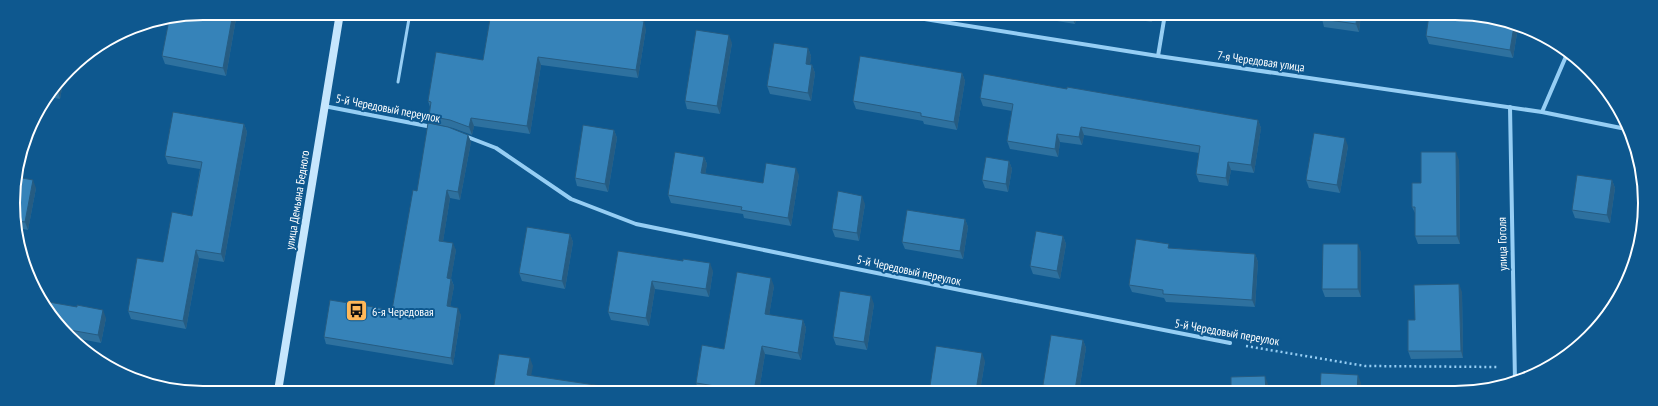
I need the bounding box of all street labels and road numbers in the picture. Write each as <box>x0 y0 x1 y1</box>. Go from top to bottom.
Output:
street label: 7-я Чередовая улица <box>1216 47 1306 75</box>
street label: 5-й Чередовый переулок <box>334 91 442 126</box>
street label: улица Демьяна Бедного <box>282 149 312 251</box>
street label: улица Гоголя <box>1494 217 1510 271</box>
street label: 5-й Чередовый переулок <box>855 252 963 288</box>
street label: 5-й Чередовый переулок <box>1173 315 1281 349</box>

